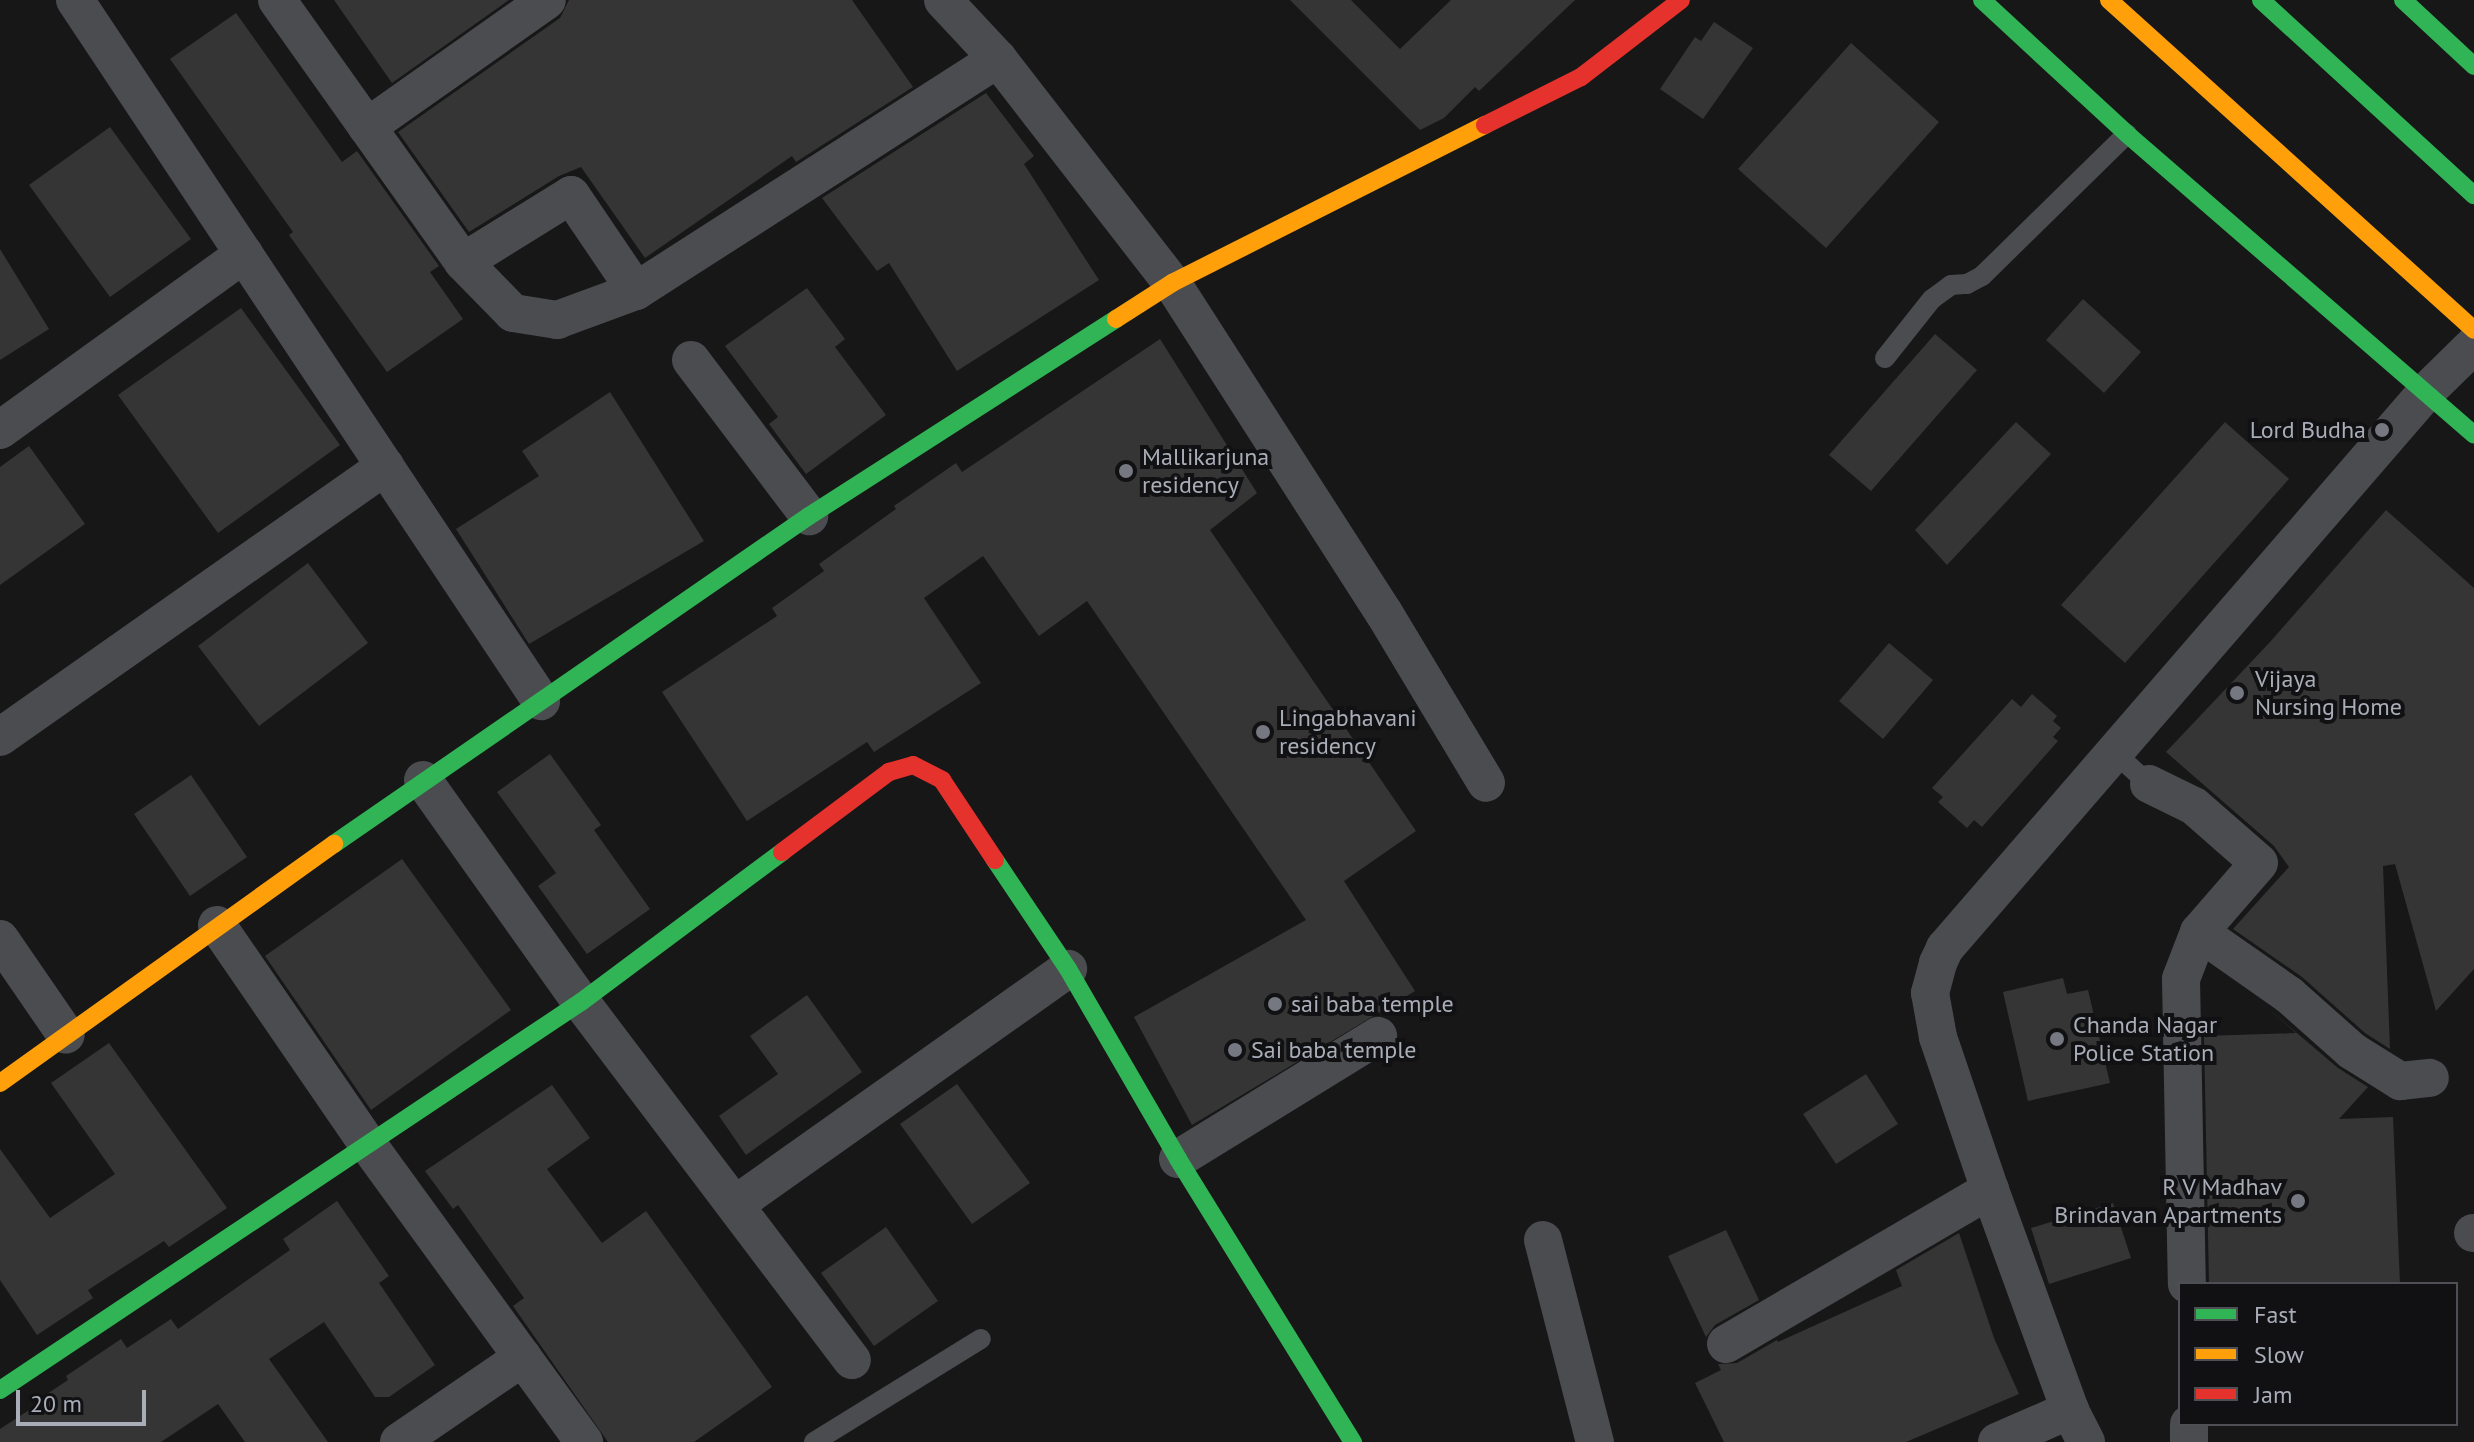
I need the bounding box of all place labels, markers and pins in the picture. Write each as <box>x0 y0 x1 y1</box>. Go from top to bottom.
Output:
place label: Lord Budha <box>2250 416 2366 444</box>
marker: Lord Budha <box>2373 421 2391 439</box>
place label: Mallikarjuna residency <box>1142 443 1269 499</box>
marker: Mallikarjuna residency <box>1117 462 1135 480</box>
place label: Vijaya Nursing Home <box>2255 665 2402 721</box>
marker: Vijaya Nursing Home <box>2226 682 2248 704</box>
place label: Lingabhavani residency <box>1279 704 1417 760</box>
marker: Lingabhavani residency <box>1254 723 1272 741</box>
place label: sai baba temple <box>1291 990 1454 1018</box>
marker: sai baba temple <box>1266 995 1284 1013</box>
place label: Chanda Nagar Police Station <box>2073 1011 2217 1067</box>
marker: Chanda Nagar Police Station <box>2048 1030 2066 1048</box>
place label: Sai baba temple <box>1251 1036 1416 1064</box>
marker: Sai baba temple <box>1226 1041 1244 1059</box>
place label: R V Madhav Brindavan Apartments <box>2053 1173 2282 1229</box>
marker: R V Madhav Brindavan Apartments <box>2289 1192 2307 1210</box>

